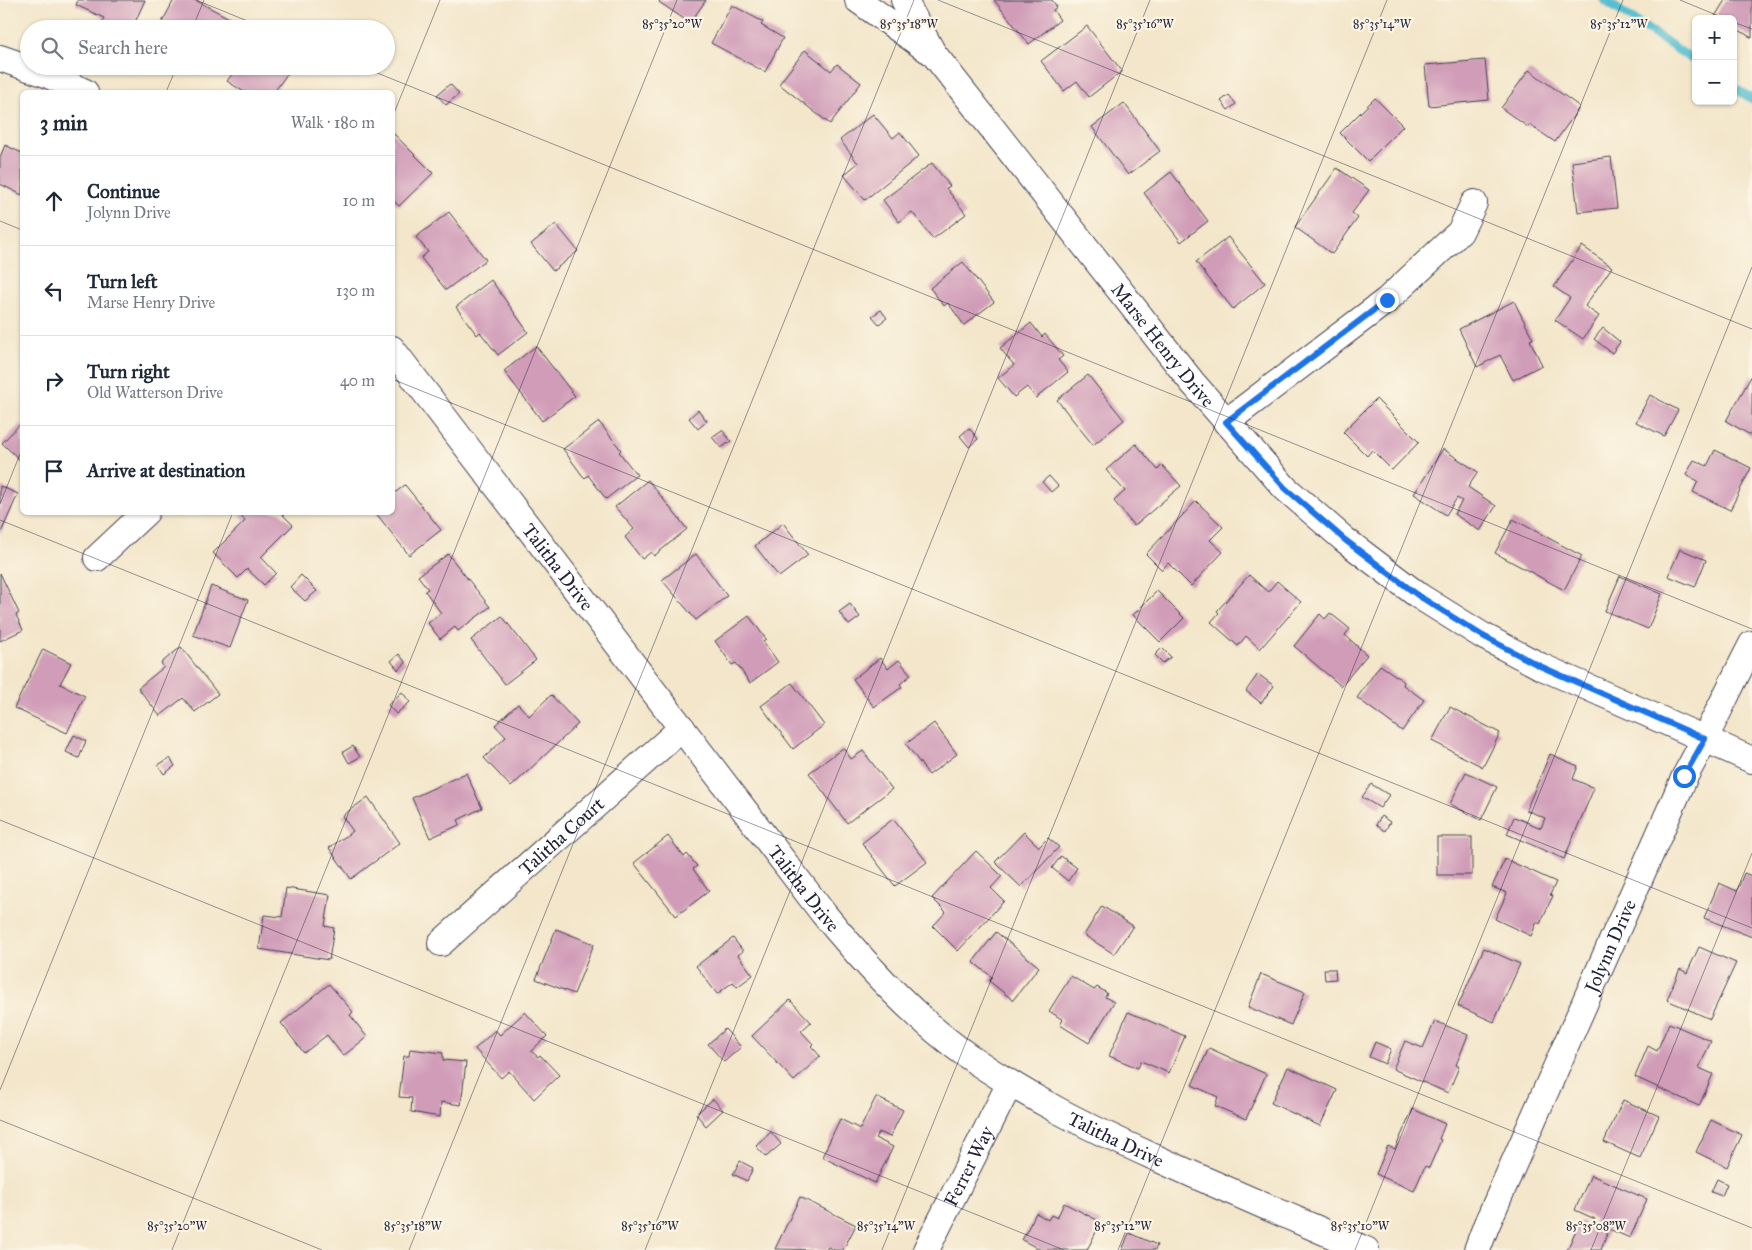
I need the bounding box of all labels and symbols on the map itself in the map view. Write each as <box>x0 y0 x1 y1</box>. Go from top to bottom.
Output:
text: 85°35'20"W <box>642 17 702 31</box>
text: 85°35'18"W <box>880 17 938 31</box>
text: 85°35'16"W <box>1116 17 1174 31</box>
text: 85°35'14"W <box>1353 17 1412 31</box>
text: 85°35'12"W <box>1590 17 1648 31</box>
street label: Marse Henry Drive <box>1107 278 1220 411</box>
route end <box>1376 289 1399 312</box>
street label: Talitha Drive <box>518 519 599 615</box>
route start <box>1673 765 1696 788</box>
street label: Talitha Court <box>514 792 609 880</box>
street label: Talitha Drive <box>764 840 845 936</box>
street label: Jolynn Drive <box>1578 896 1641 998</box>
street label: Talitha Drive <box>1064 1106 1168 1172</box>
street label: Ferrer Way <box>938 1121 999 1210</box>
text: 85°35'20"W <box>147 1219 207 1233</box>
text: 85°35'18"W <box>384 1219 442 1233</box>
text: 85°35'16"W <box>621 1219 679 1233</box>
text: 85°35'14"W <box>857 1219 916 1233</box>
text: 85°35'12"W <box>1094 1219 1152 1233</box>
text: 85°35'10"W <box>1331 1219 1390 1233</box>
text: 85°35'08"W <box>1566 1219 1627 1233</box>

